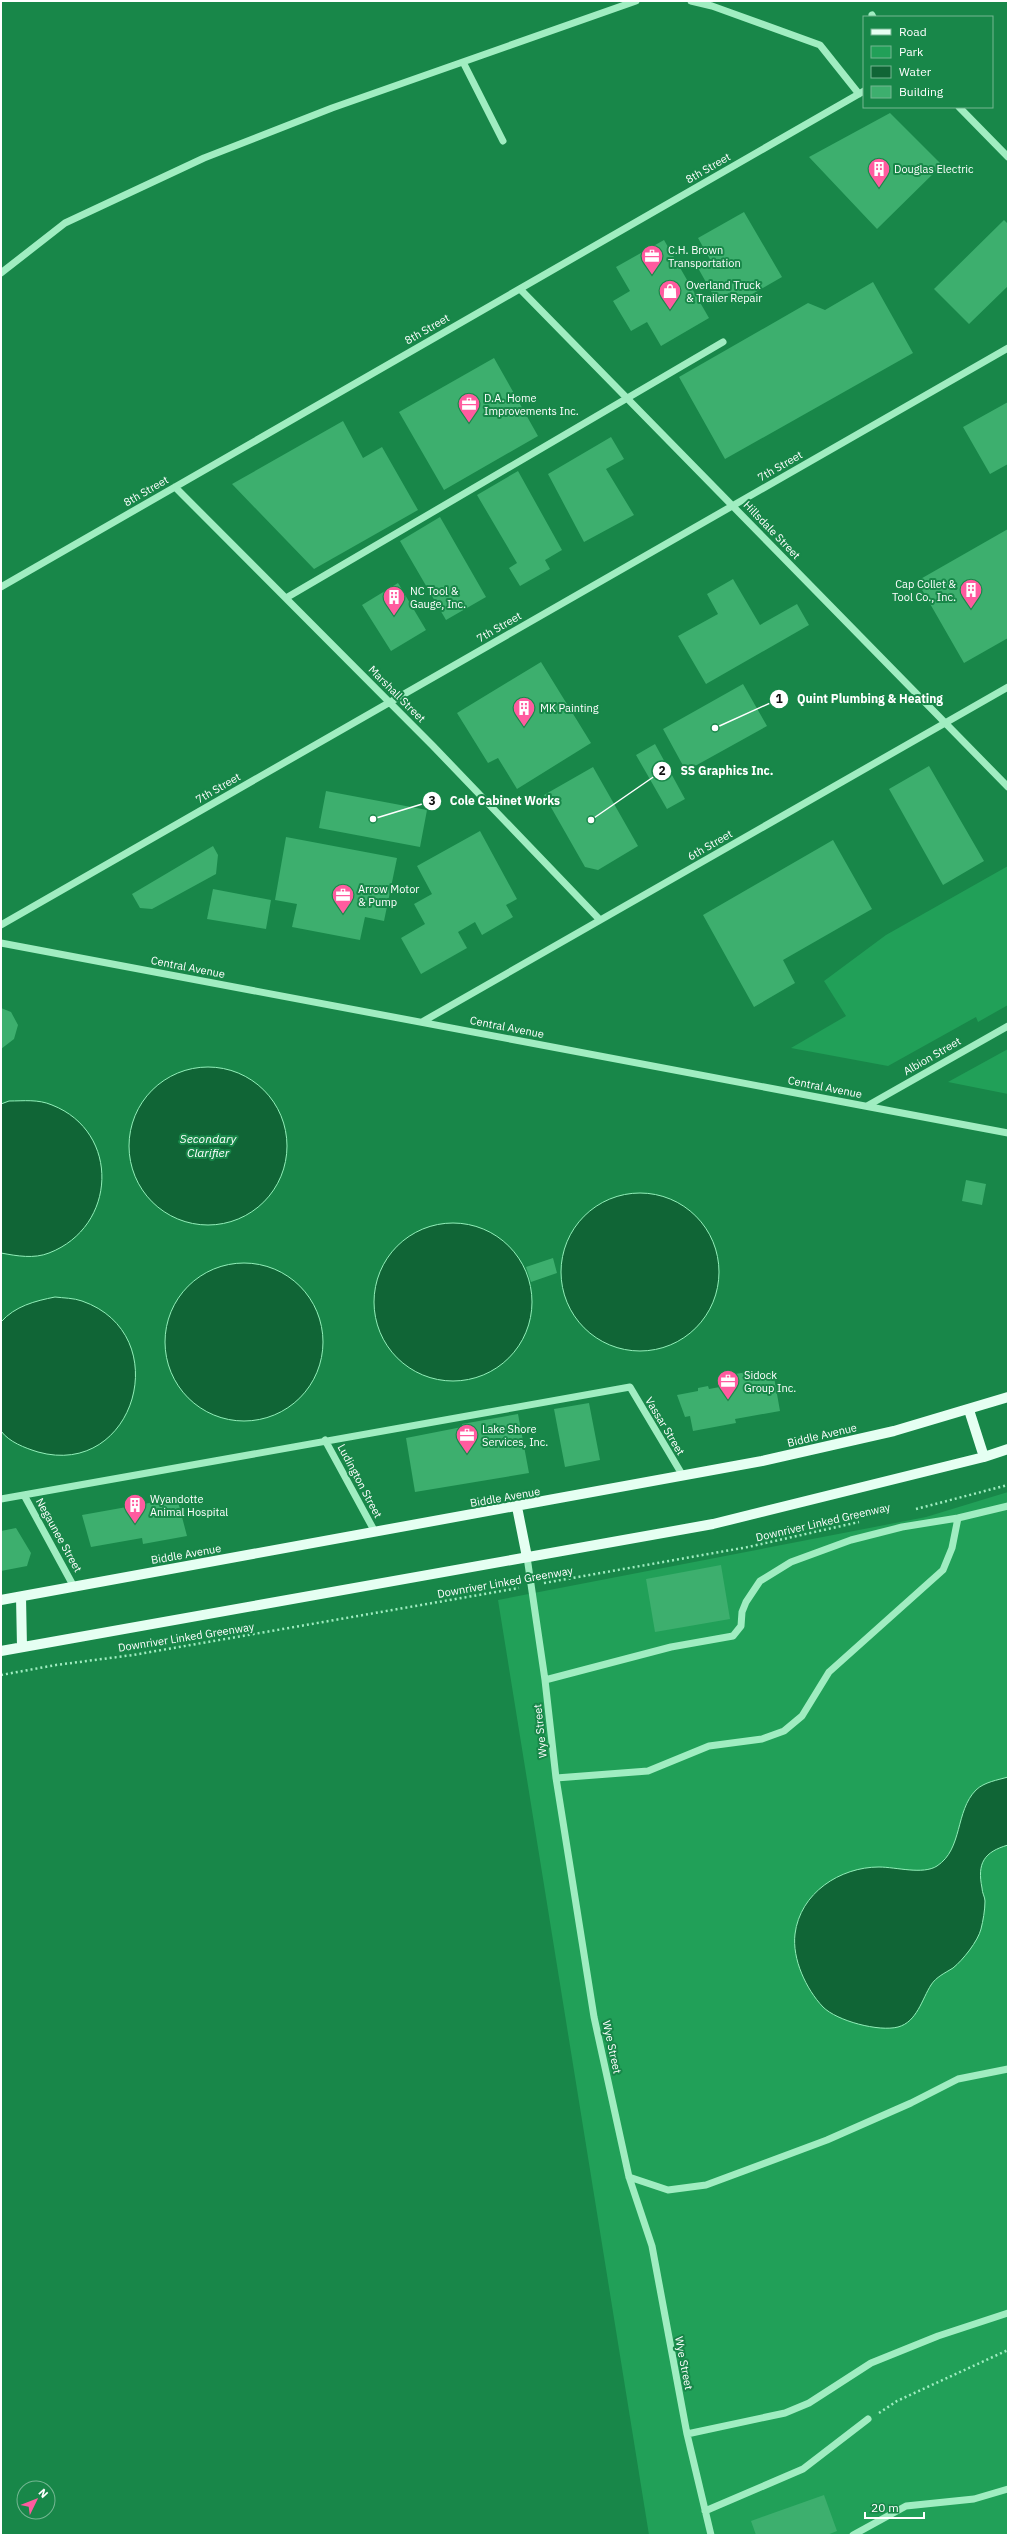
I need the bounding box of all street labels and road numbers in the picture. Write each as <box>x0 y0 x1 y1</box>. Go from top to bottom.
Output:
street label: 8th Street <box>683 150 733 186</box>
street label: 8th Street <box>402 311 452 347</box>
street label: 7th Street <box>755 448 805 484</box>
street label: 8th Street <box>121 473 171 509</box>
street label: Hillsdale Street <box>741 498 803 562</box>
street label: 7th Street <box>474 609 524 645</box>
street label: Marshall Street <box>366 663 429 726</box>
street label: 7th Street <box>193 770 243 806</box>
street label: 6th Street <box>685 827 735 863</box>
street label: Central Avenue <box>150 953 226 981</box>
street label: Central Avenue <box>469 1013 545 1041</box>
street label: Albion Street <box>901 1034 963 1078</box>
street label: Central Avenue <box>787 1073 863 1101</box>
street label: Vassar Street <box>642 1394 688 1458</box>
street label: Biddle Avenue <box>786 1420 858 1450</box>
street label: Ludington Street <box>335 1442 385 1521</box>
street label: Biddle Avenue <box>469 1484 541 1510</box>
street label: Negaunee Street <box>33 1495 85 1575</box>
street label: Downriver Linked Greenway <box>754 1500 892 1544</box>
street label: Biddle Avenue <box>150 1541 222 1567</box>
street label: Downriver Linked Greenway <box>436 1563 574 1601</box>
street label: Downriver Linked Greenway <box>117 1619 256 1655</box>
street label: Wye Street <box>530 1703 550 1759</box>
street label: Wye Street <box>600 2019 624 2075</box>
street label: Wye Street <box>672 2335 696 2391</box>

